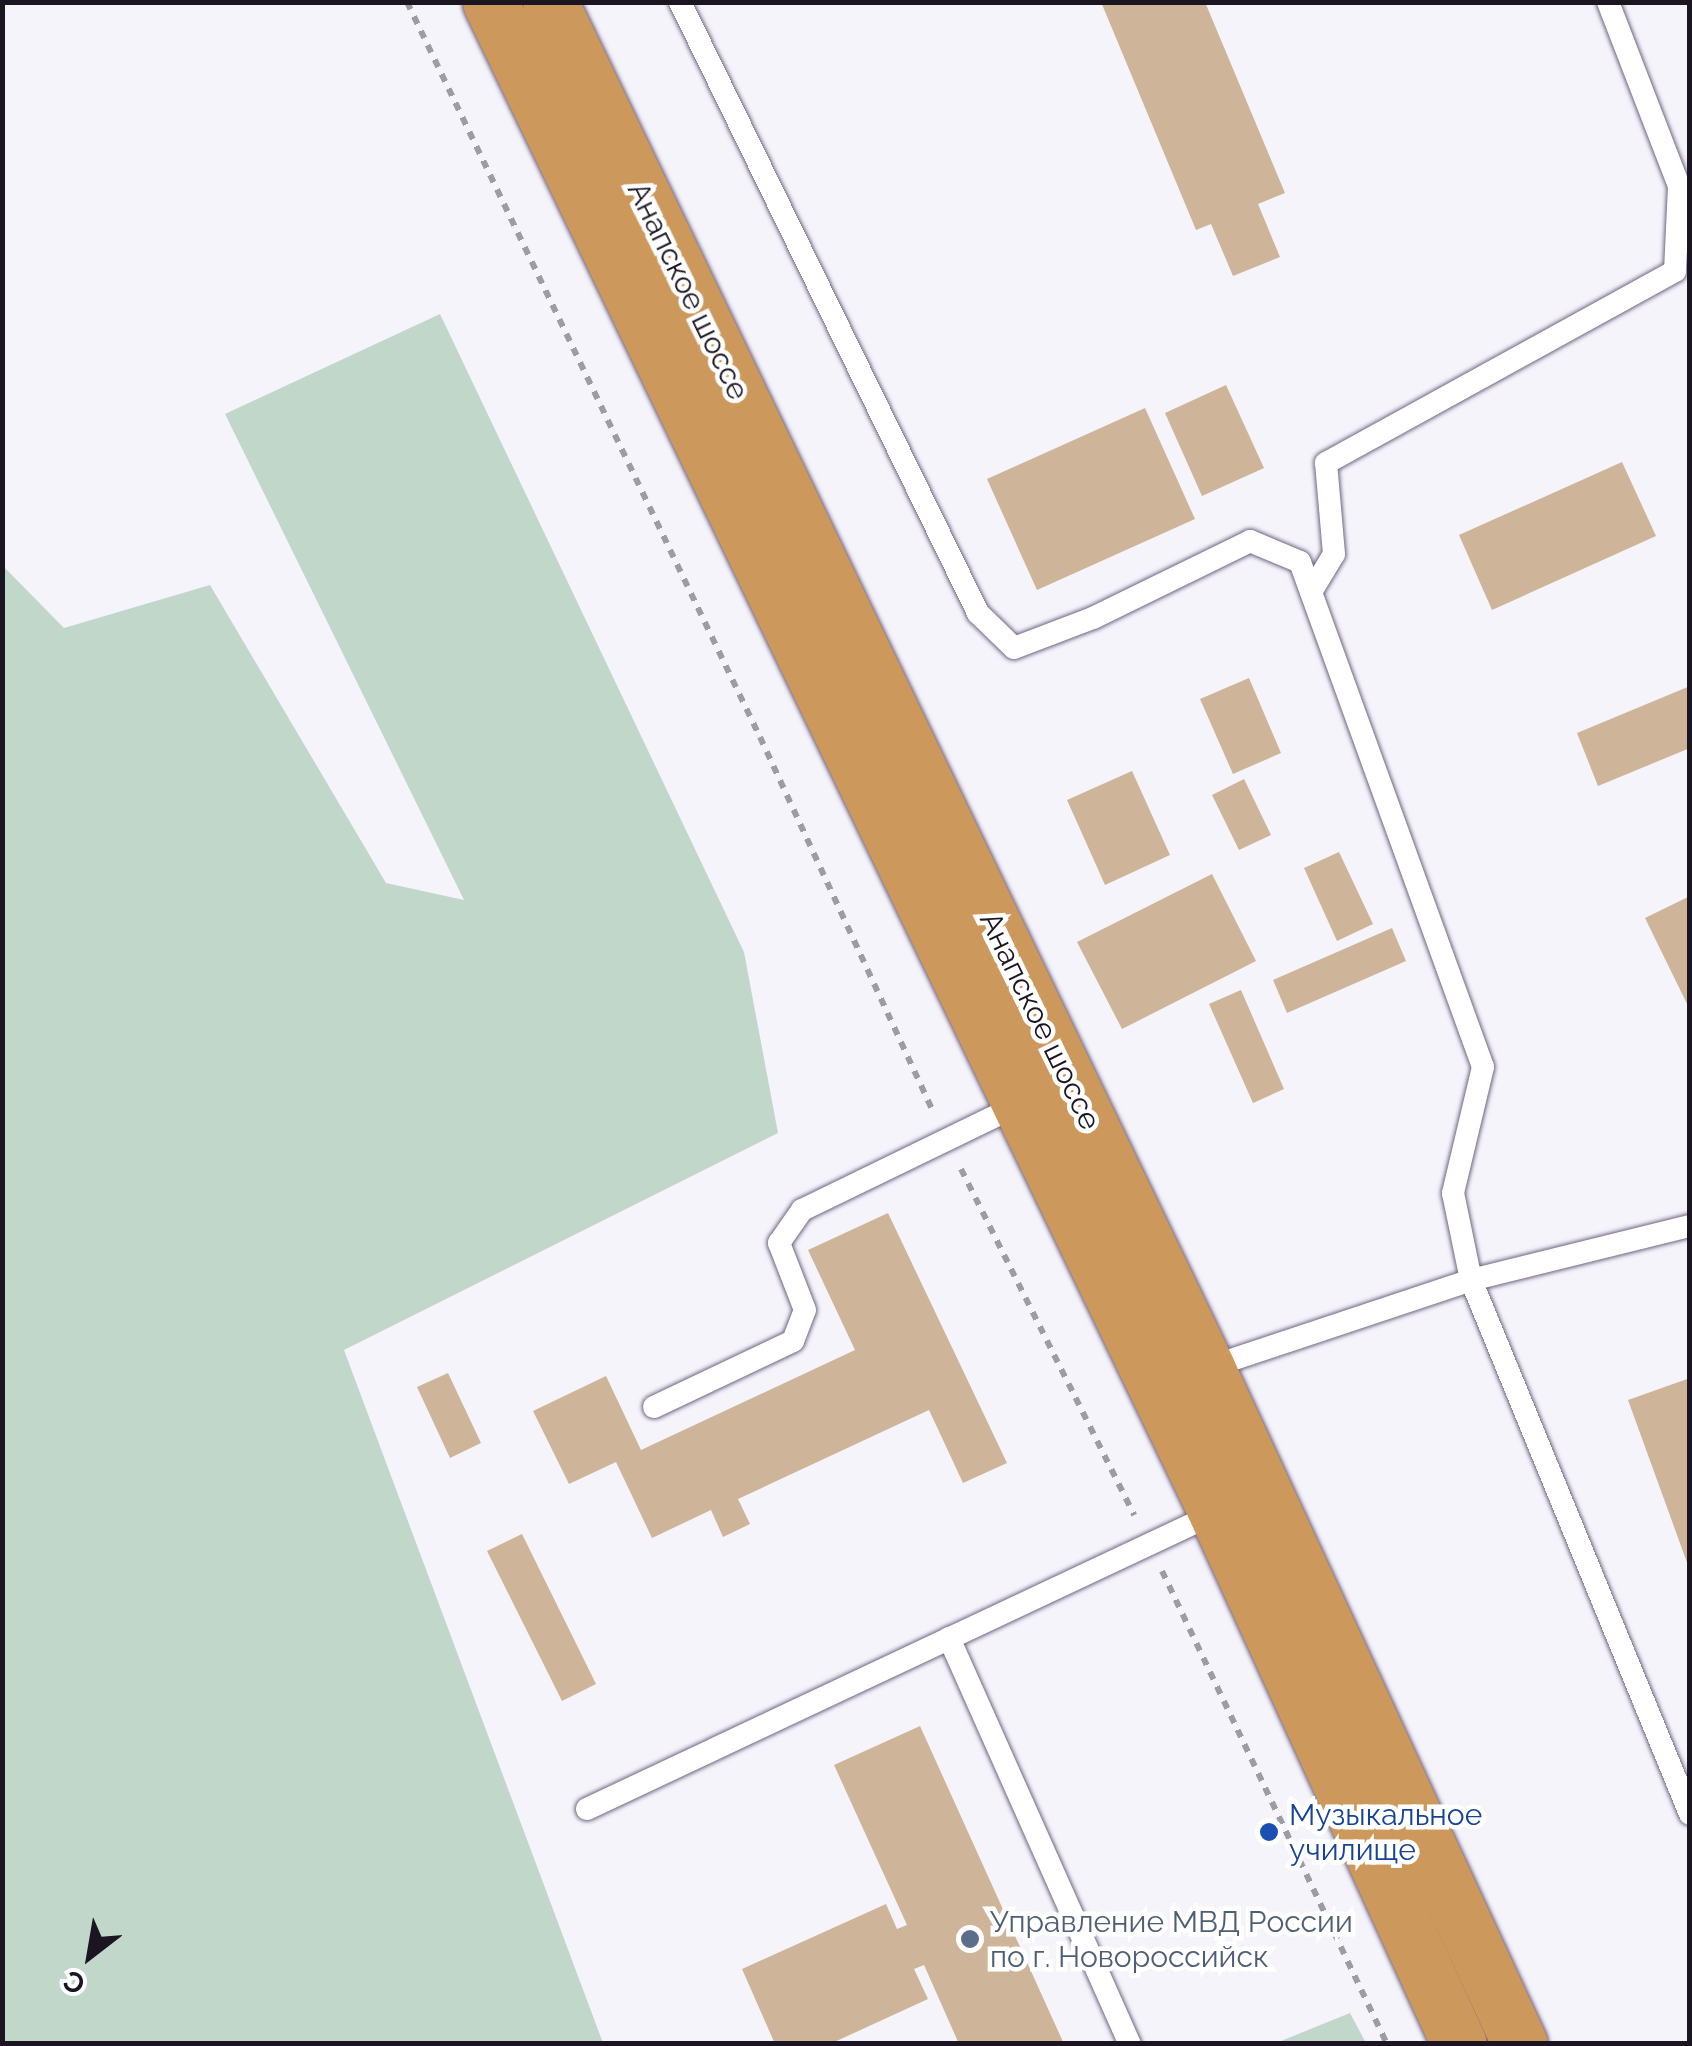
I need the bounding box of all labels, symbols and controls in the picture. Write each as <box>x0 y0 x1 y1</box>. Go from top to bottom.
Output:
street label: Анапское шоссе <box>620 176 756 406</box>
street label: Анапское шоссе <box>972 906 1108 1136</box>
place label: Музыкальное училище <box>1289 1797 1482 1868</box>
marker: Музыкальное училище <box>1258 1821 1280 1843</box>
place label: Управление МВД России по г. Новороссийск <box>990 1904 1353 1974</box>
north arrow <box>40 1906 140 2006</box>
marker: Управление МВД России по г. Новороссийск <box>959 1928 981 1950</box>
text: С <box>58 1963 91 2001</box>

